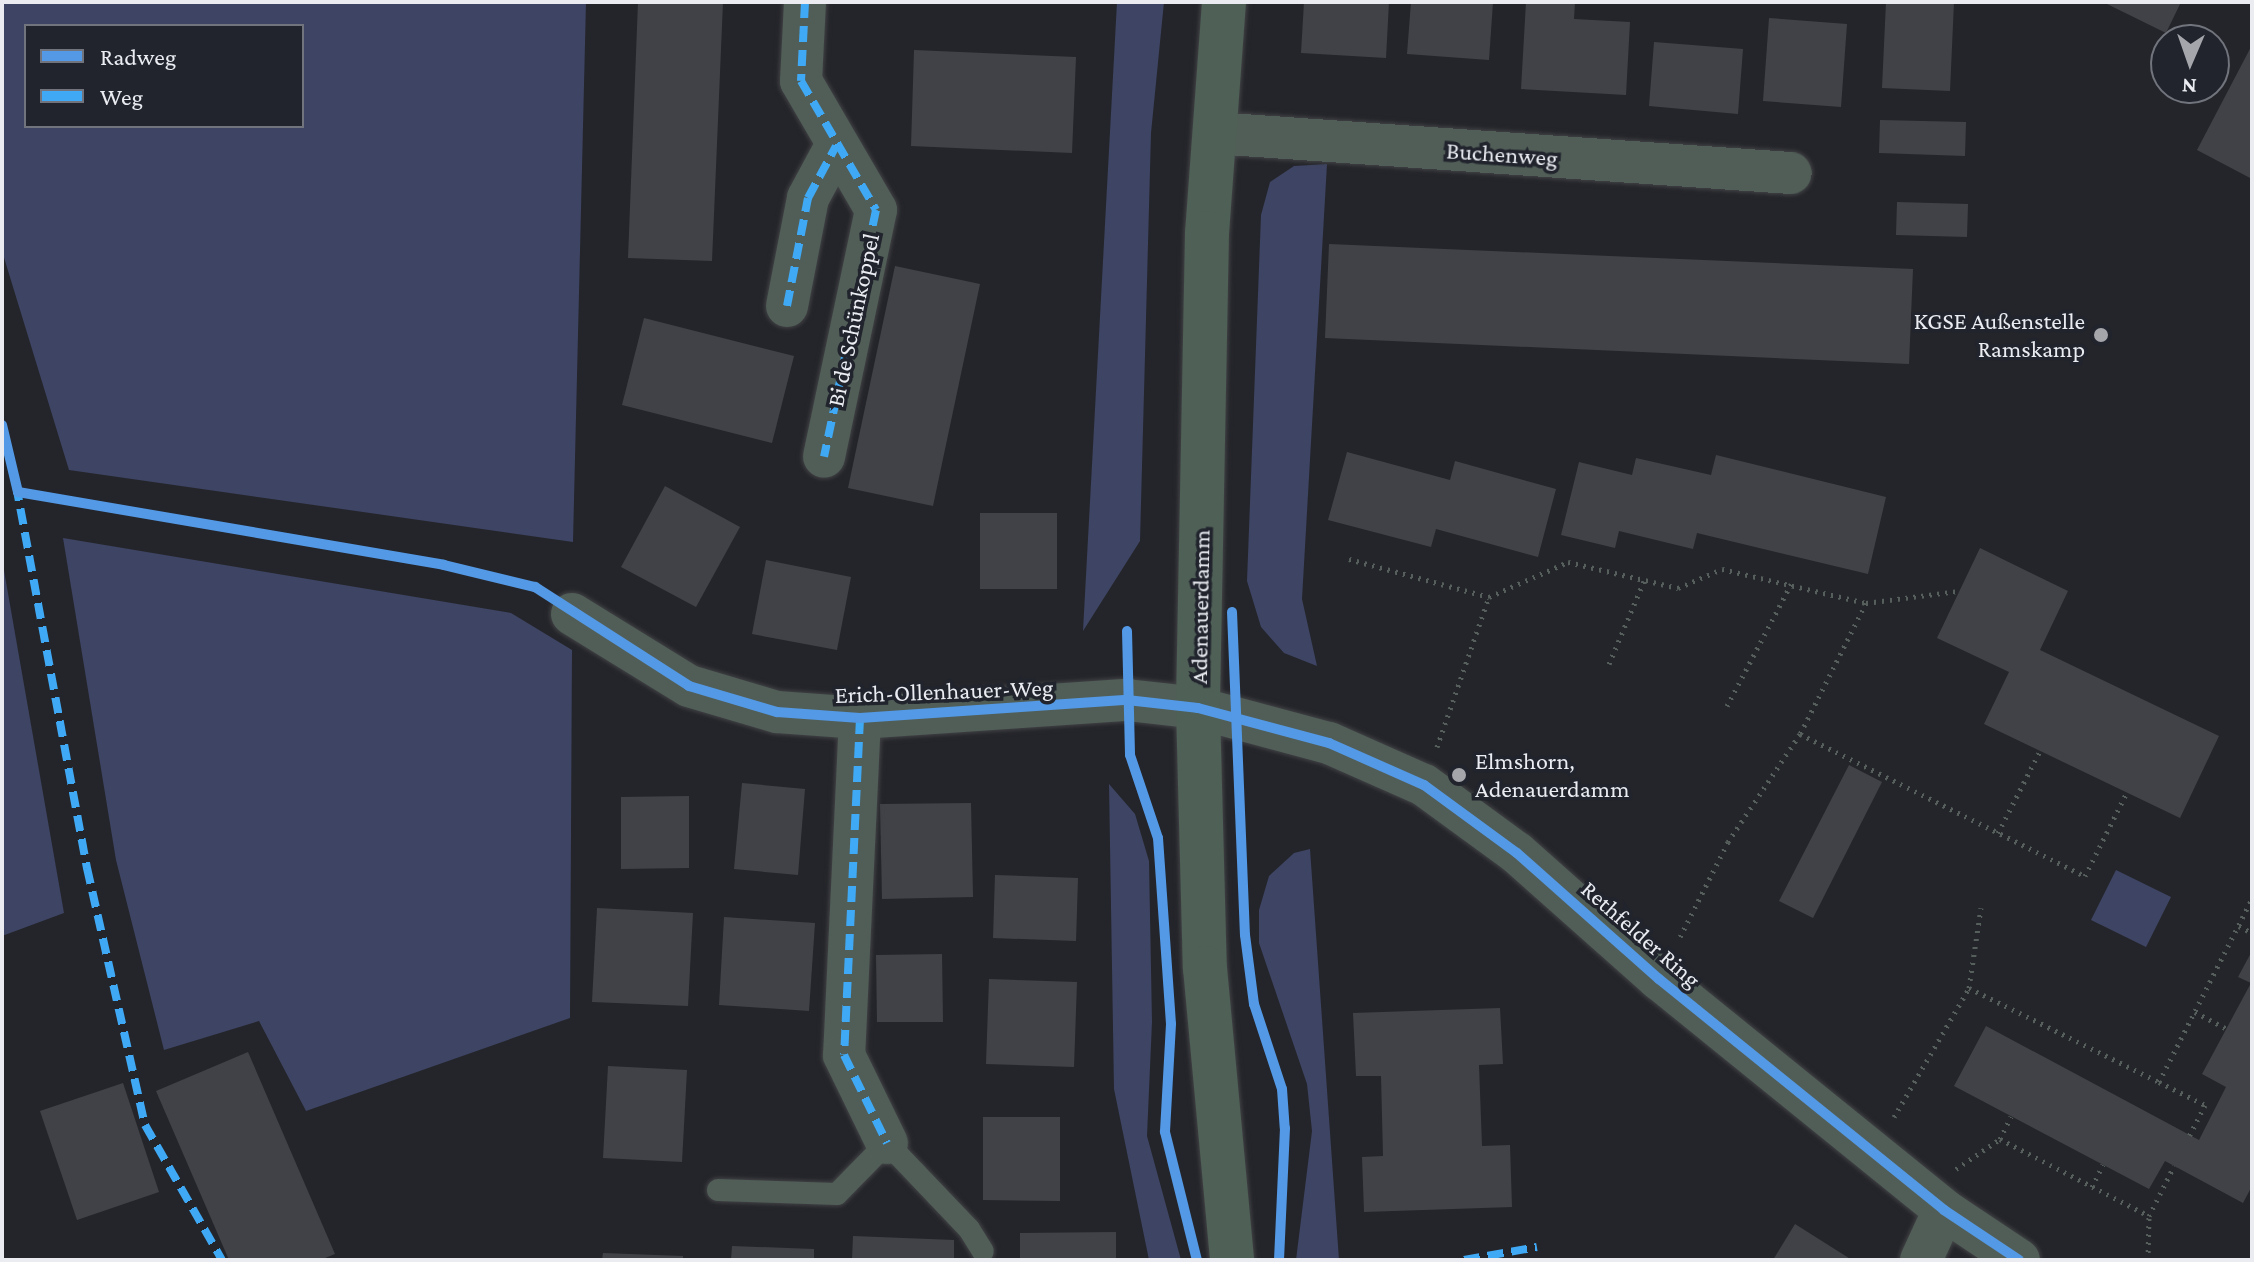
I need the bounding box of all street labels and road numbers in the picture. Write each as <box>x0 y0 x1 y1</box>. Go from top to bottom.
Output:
street label: Buchenweg <box>1445 136 1559 172</box>
street label: Bi de Schünkoppel <box>821 231 885 409</box>
street label: Adenauerdamm <box>1184 530 1216 684</box>
street label: Erich-Ollenhauer-Weg <box>834 673 1054 709</box>
street label: Rethfelder Ring <box>1576 874 1706 994</box>

